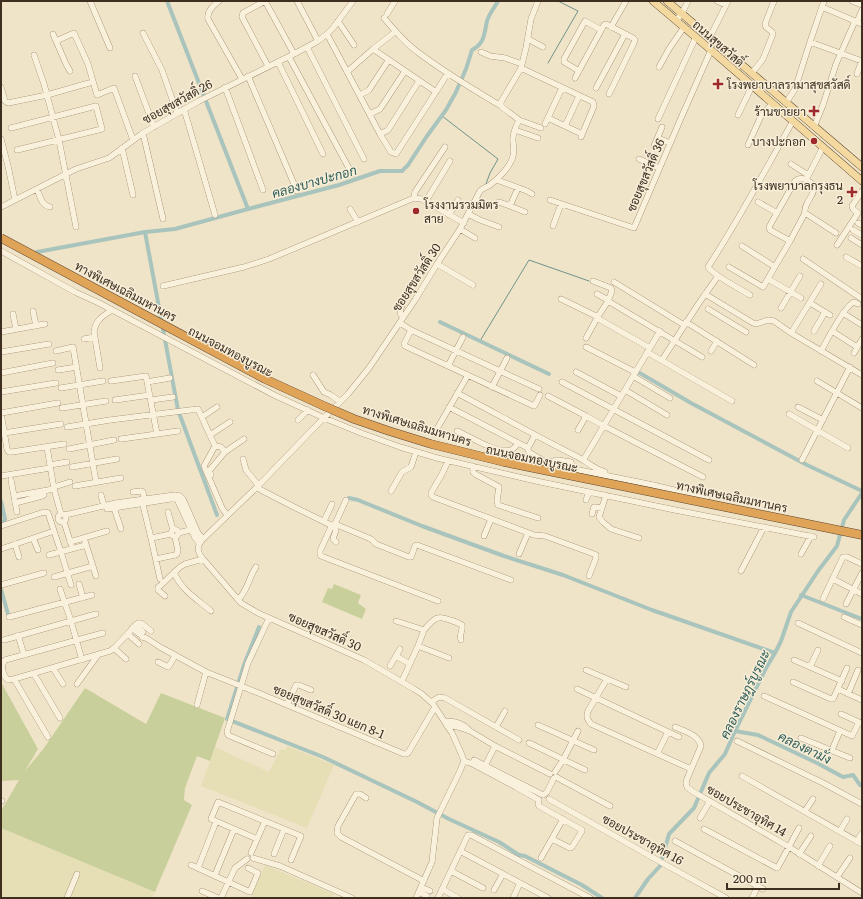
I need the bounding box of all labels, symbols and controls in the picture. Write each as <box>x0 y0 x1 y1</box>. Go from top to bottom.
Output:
street label: ถนนสุขสวัสดิ์ <box>688 14 750 71</box>
street label: ซอยสุขสวัสดิ์ 26 <box>138 73 216 129</box>
place label: โรงพยาบาลรามาสุขสวัสดิ์ <box>726 74 851 94</box>
marker: โรงพยาบาลรามาสุขสวัสดิ์ <box>712 78 724 90</box>
place label: ร้านขายยา <box>754 102 806 120</box>
marker: ร้านขายยา <box>809 106 819 116</box>
place label: บางปะกอก <box>752 132 806 150</box>
street label: ซอยสุขสวัสดิ์ 36 <box>620 135 670 215</box>
marker: บางปะกอก <box>809 136 819 146</box>
water label: คลองบางปะกอก <box>269 160 359 202</box>
place label: โรงพยาบาลกรุงธน 2 <box>752 176 843 208</box>
marker: โรงพยาบาลกรุงธน 2 <box>846 186 858 198</box>
place label: โรงงานรวมมิตร สาย <box>423 195 499 227</box>
marker: โรงงานรวมมิตร สาย <box>411 206 421 216</box>
street label: ซอยสุขสวัสดิ์ 30 <box>386 238 446 315</box>
street label: ทางพิเศษเฉลิมมหานคร <box>72 256 180 326</box>
street label: ถนนจอมทองบูรณะ <box>185 321 277 381</box>
street label: ทางพิเศษเฉลิมมหานคร <box>360 400 474 450</box>
street label: ถนนจอมทองบูรณะ <box>484 439 580 477</box>
street label: ทางพิเศษเฉลิมมหานคร <box>675 475 789 517</box>
street label: ซอยสุขสวัสดิ์ 30 <box>285 606 365 656</box>
water label: คลองราษฎร์บูรณะ <box>714 646 775 742</box>
street label: ซอยสุขสวัสดิ์ 30 แยก 8-1 <box>270 678 388 744</box>
water label: คลองตามั่ง <box>775 725 836 768</box>
street label: ซอยประชาอุทิศ 14 <box>703 780 791 841</box>
street label: ซอยประชาอุทิศ 16 <box>599 809 687 870</box>
scale bar <box>727 865 839 891</box>
text: 200 m <box>733 869 767 887</box>

